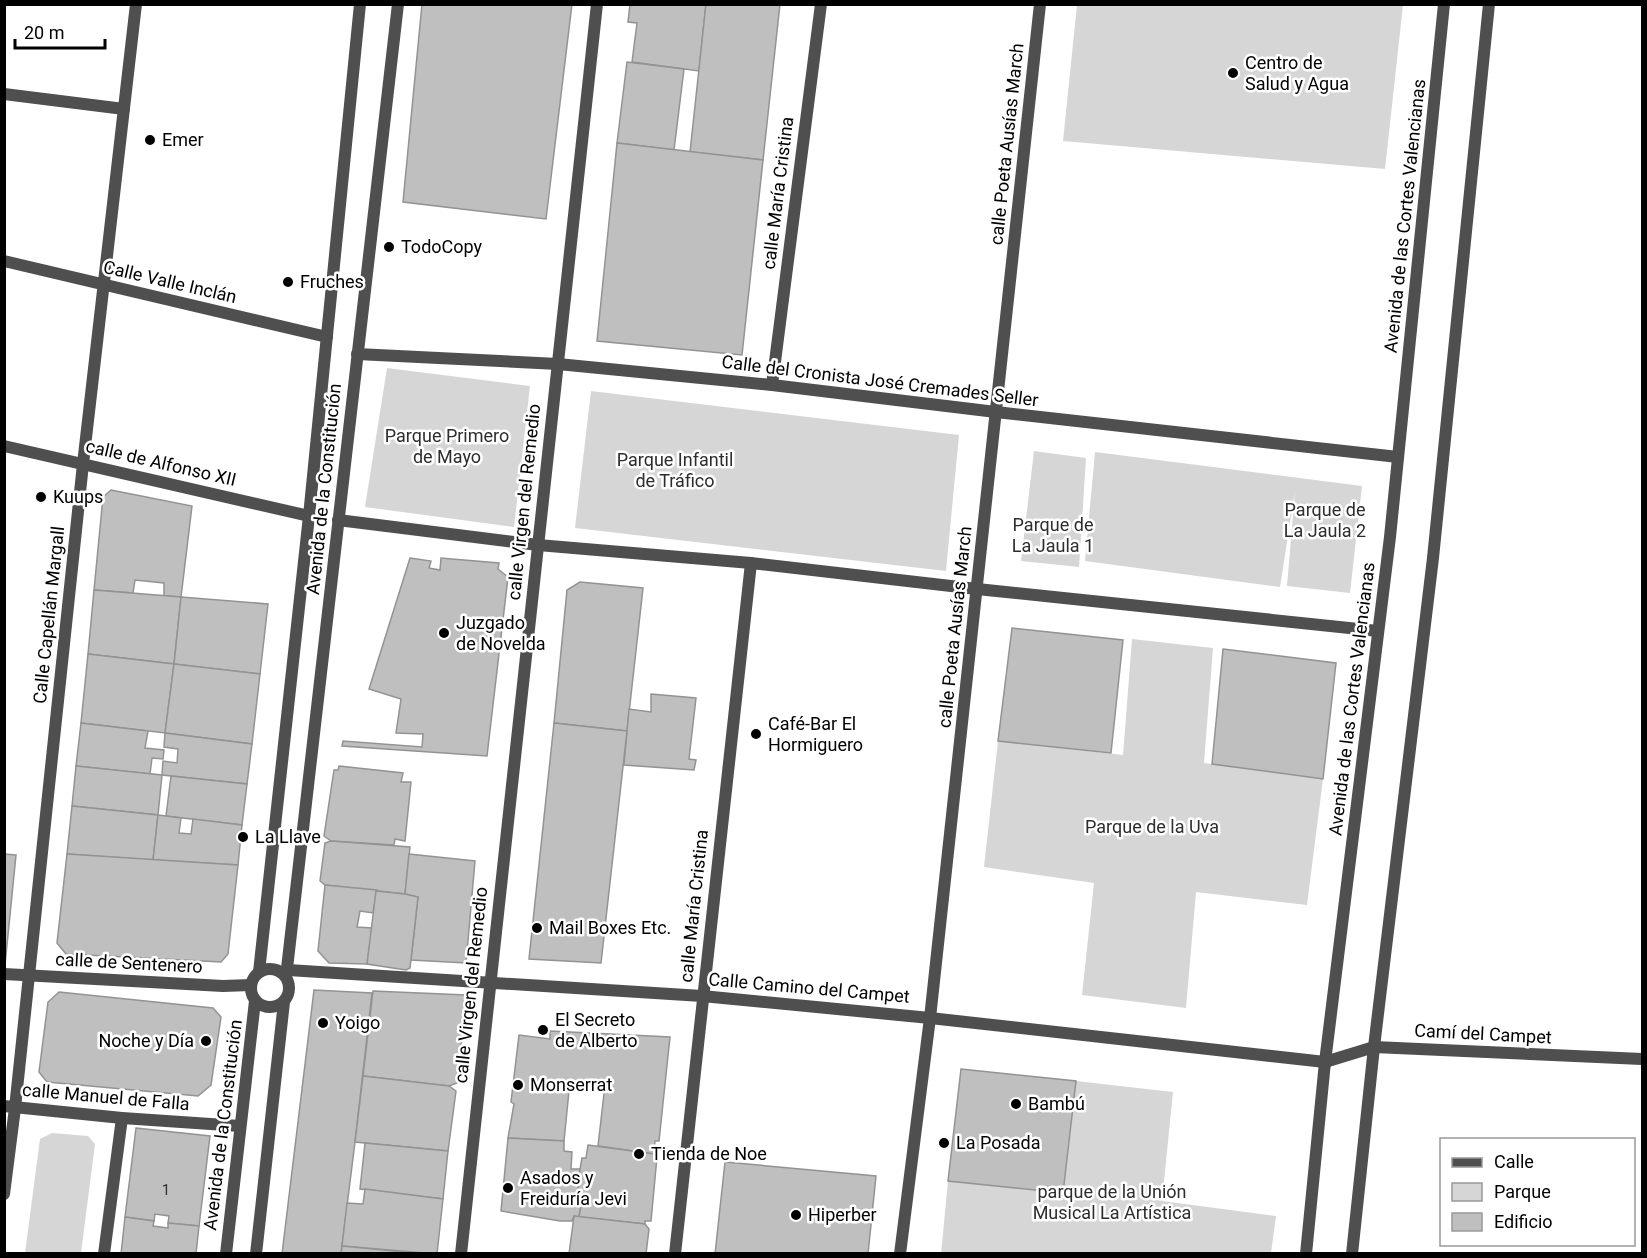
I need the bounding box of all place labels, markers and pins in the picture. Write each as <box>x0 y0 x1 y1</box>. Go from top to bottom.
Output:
place label: Centro de Salud y Agua <box>1245 52 1349 94</box>
marker: Centro de Salud y Agua <box>1226 66 1240 80</box>
place label: Emer <box>162 129 204 150</box>
marker: Emer <box>143 133 157 147</box>
place label: TodoCopy <box>401 236 483 257</box>
marker: TodoCopy <box>382 240 396 254</box>
place label: Fruches <box>300 271 364 292</box>
marker: Fruches <box>281 275 295 289</box>
place label: Kuups <box>53 486 103 507</box>
marker: Kuups <box>34 490 48 504</box>
place label: Juzgado de Novelda <box>456 612 546 654</box>
marker: Juzgado de Novelda <box>437 626 451 640</box>
place label: Café-Bar El Hormiguero <box>768 713 863 755</box>
marker: Café-Bar El Hormiguero <box>749 727 763 741</box>
place label: La Llave <box>255 826 321 847</box>
marker: La Llave <box>236 830 250 844</box>
place label: Mail Boxes Etc. <box>549 917 671 938</box>
marker: Mail Boxes Etc. <box>530 921 544 935</box>
place label: El Secreto de Alberto <box>555 1009 637 1051</box>
place label: Yoigo <box>335 1012 380 1033</box>
marker: Yoigo <box>316 1016 330 1030</box>
marker: El Secreto de Alberto <box>536 1023 550 1037</box>
place label: Noche y Día <box>99 1030 194 1051</box>
marker: Noche y Día <box>199 1034 213 1048</box>
place label: Monserrat <box>530 1074 612 1095</box>
marker: Monserrat <box>511 1078 525 1092</box>
place label: Bambú <box>1028 1093 1085 1114</box>
marker: Bambú <box>1009 1097 1023 1111</box>
place label: La Posada <box>956 1132 1040 1153</box>
marker: La Posada <box>937 1136 951 1150</box>
place label: Tienda de Noe <box>651 1143 767 1164</box>
marker: Tienda de Noe <box>632 1147 646 1161</box>
place label: Asados y Freiduría Jevi <box>520 1167 627 1209</box>
marker: Asados y Freiduría Jevi <box>501 1181 515 1195</box>
place label: Hiperber <box>808 1204 877 1225</box>
marker: Hiperber <box>789 1208 803 1222</box>

